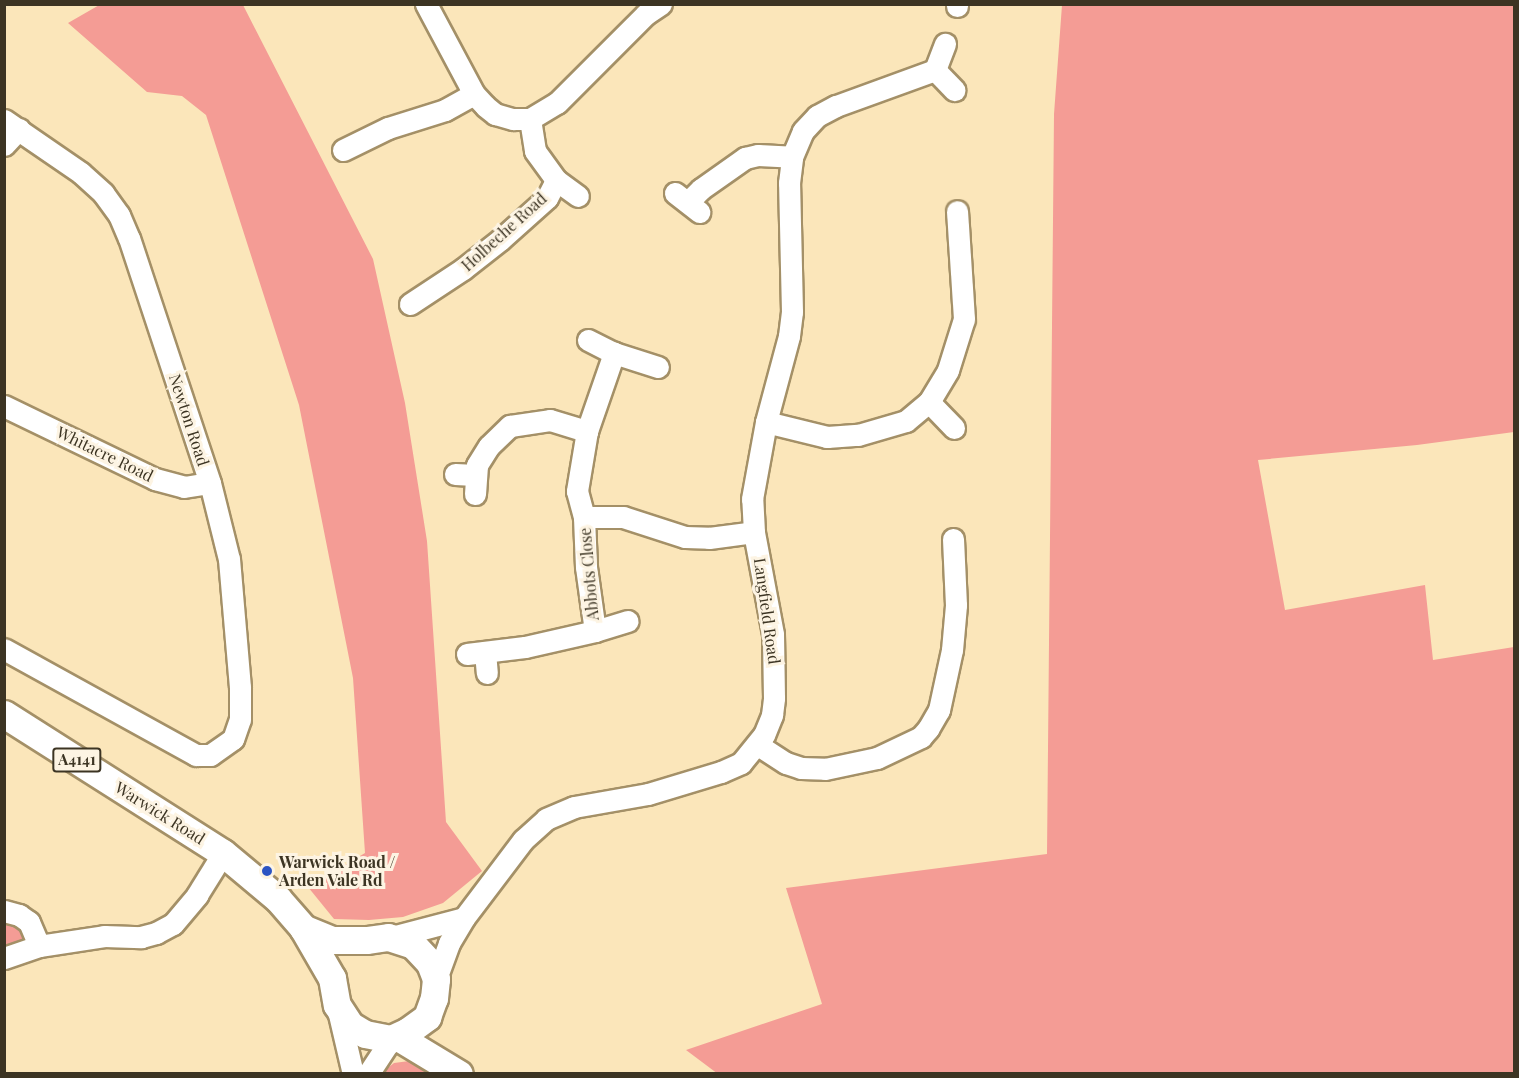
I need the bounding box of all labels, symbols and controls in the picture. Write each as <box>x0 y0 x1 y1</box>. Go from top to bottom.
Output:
street label: Holbeche Road <box>458 189 550 275</box>
street label: Newton Road <box>165 372 213 468</box>
street label: Whitacre Road <box>54 422 156 486</box>
street label: Abbots Close <box>575 527 603 621</box>
street label: Langfield Road <box>750 557 784 665</box>
road number: A4141 <box>52 748 103 772</box>
street label: Warwick Road <box>111 778 209 848</box>
place label: Warwick Road / Arden Vale Rd <box>279 852 395 890</box>
marker: Warwick Road / Arden Vale Rd <box>260 864 274 878</box>

